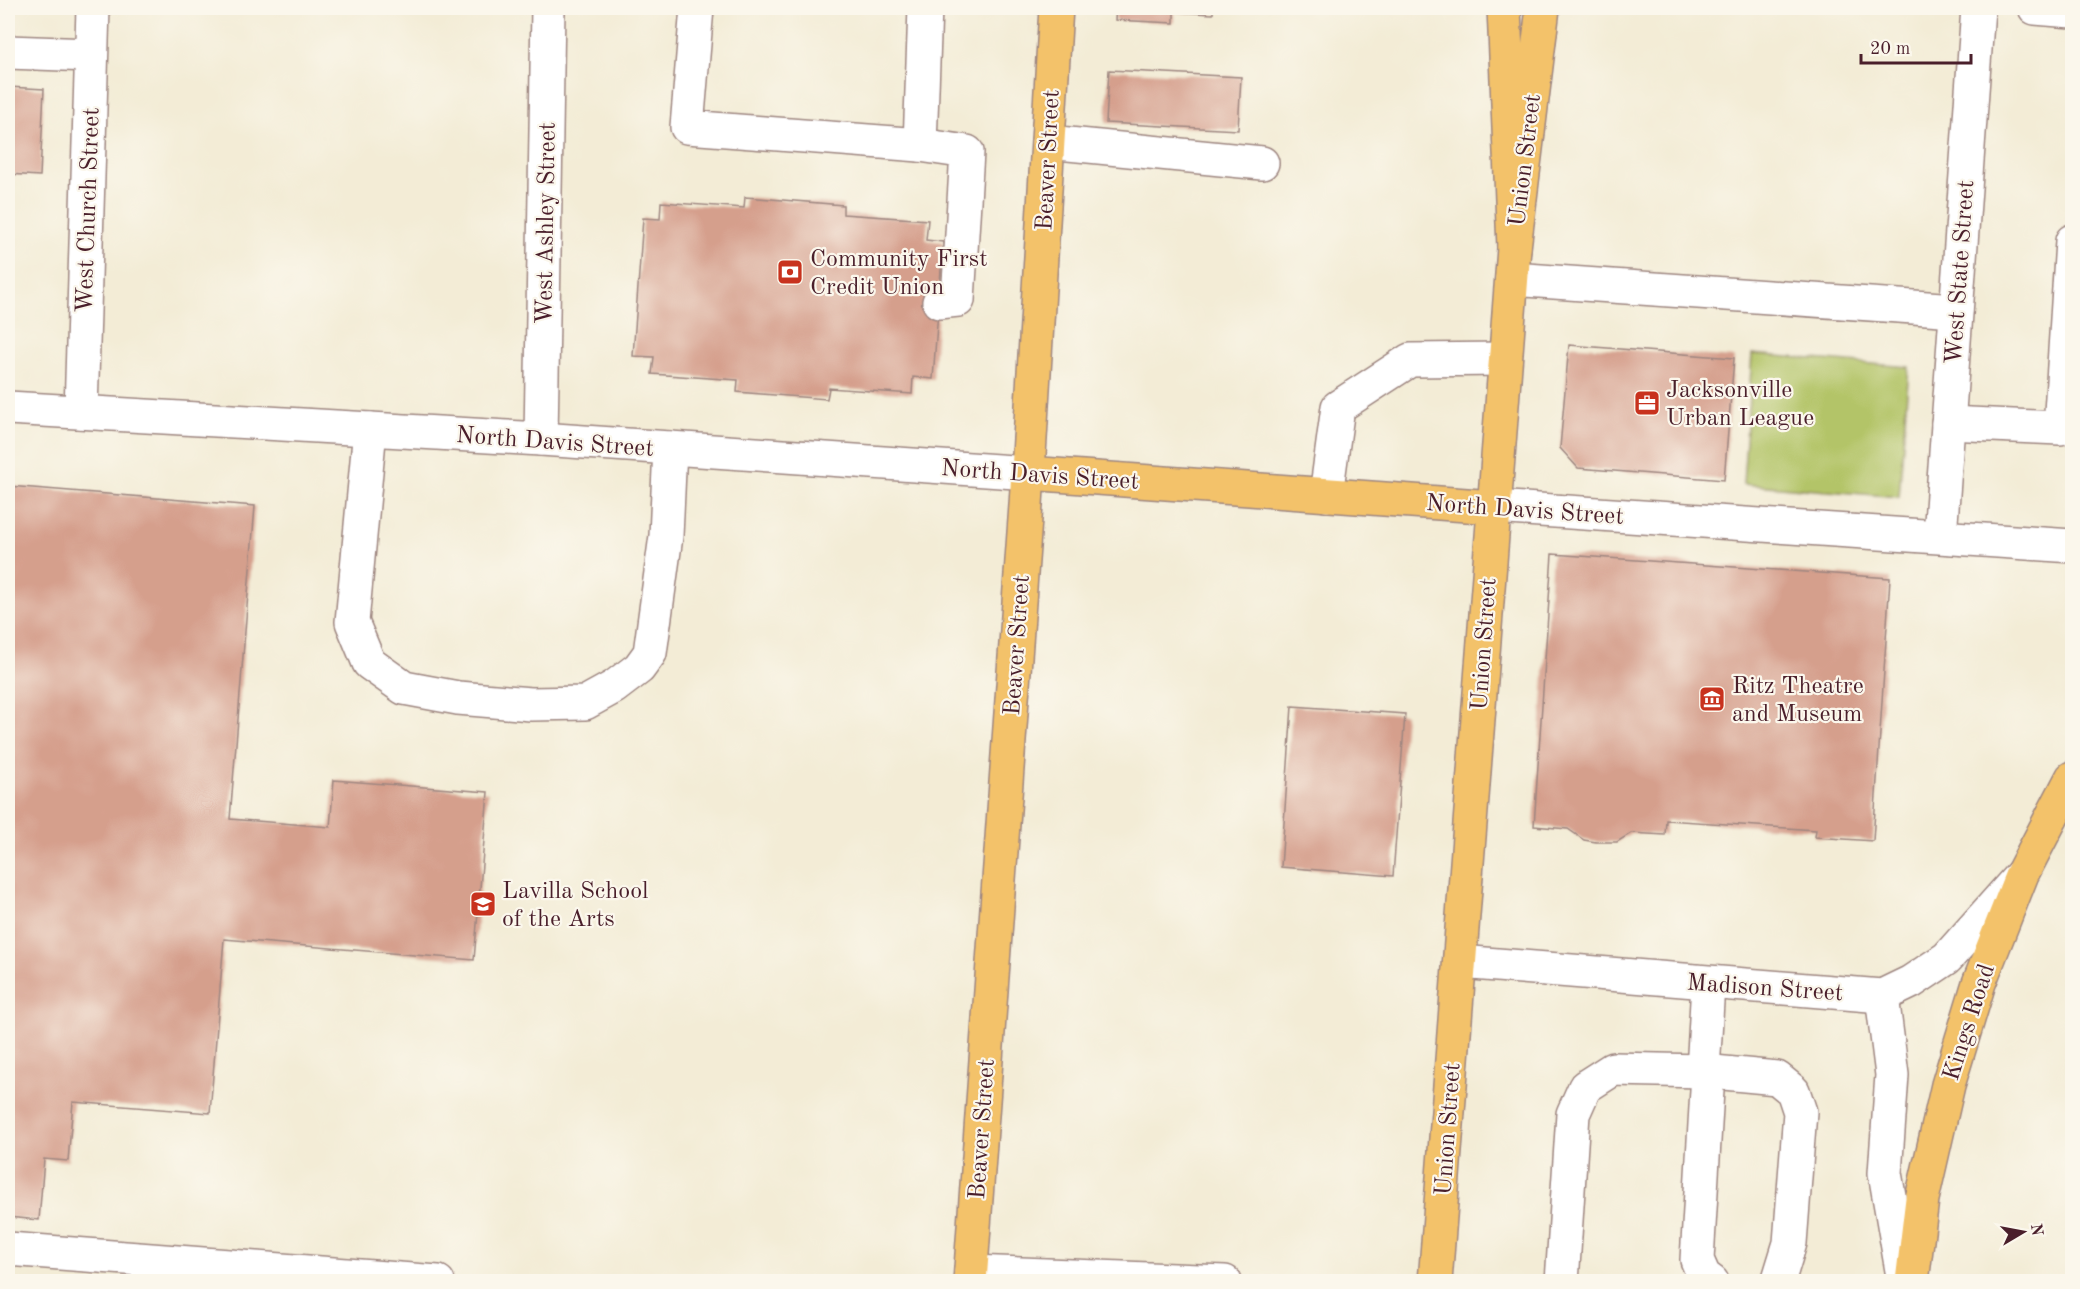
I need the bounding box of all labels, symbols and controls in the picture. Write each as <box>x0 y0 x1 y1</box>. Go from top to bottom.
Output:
scale bar <box>1861 27 1970 65</box>
text: 20 m <box>1870 40 1910 58</box>
street label: Beaver Street <box>1033 89 1065 231</box>
street label: Union Street <box>1506 93 1546 228</box>
street label: West Church Street <box>73 107 105 313</box>
street label: West Ashley Street <box>533 122 561 324</box>
street label: West State Street <box>1943 179 1979 365</box>
place label: Community First Credit Union <box>810 248 988 300</box>
bank icon: Community First Credit Union <box>775 257 805 287</box>
place label: Jacksonville Urban League <box>1666 379 1814 431</box>
office icon: Jacksonville Urban League <box>1632 388 1662 418</box>
street label: North Davis Street <box>455 424 655 462</box>
street label: North Davis Street <box>940 457 1140 495</box>
street label: North Davis Street <box>1425 492 1625 530</box>
street label: Beaver Street <box>1001 574 1035 717</box>
street label: Union Street <box>1468 577 1502 711</box>
place label: Ritz Theatre and Museum <box>1732 675 1864 727</box>
museum icon: Ritz Theatre and Museum <box>1697 684 1727 714</box>
place label: Lavilla School of the Arts <box>502 880 649 932</box>
school or university icon: Lavilla School of the Arts <box>468 889 498 919</box>
street label: Kings Road <box>1940 961 2000 1084</box>
street label: Madison Street <box>1686 972 1844 1006</box>
street label: Beaver Street <box>966 1058 1000 1201</box>
street label: Union Street <box>1432 1062 1466 1196</box>
north arrow <box>1993 1202 2053 1262</box>
text: N <box>2027 1222 2045 1238</box>

